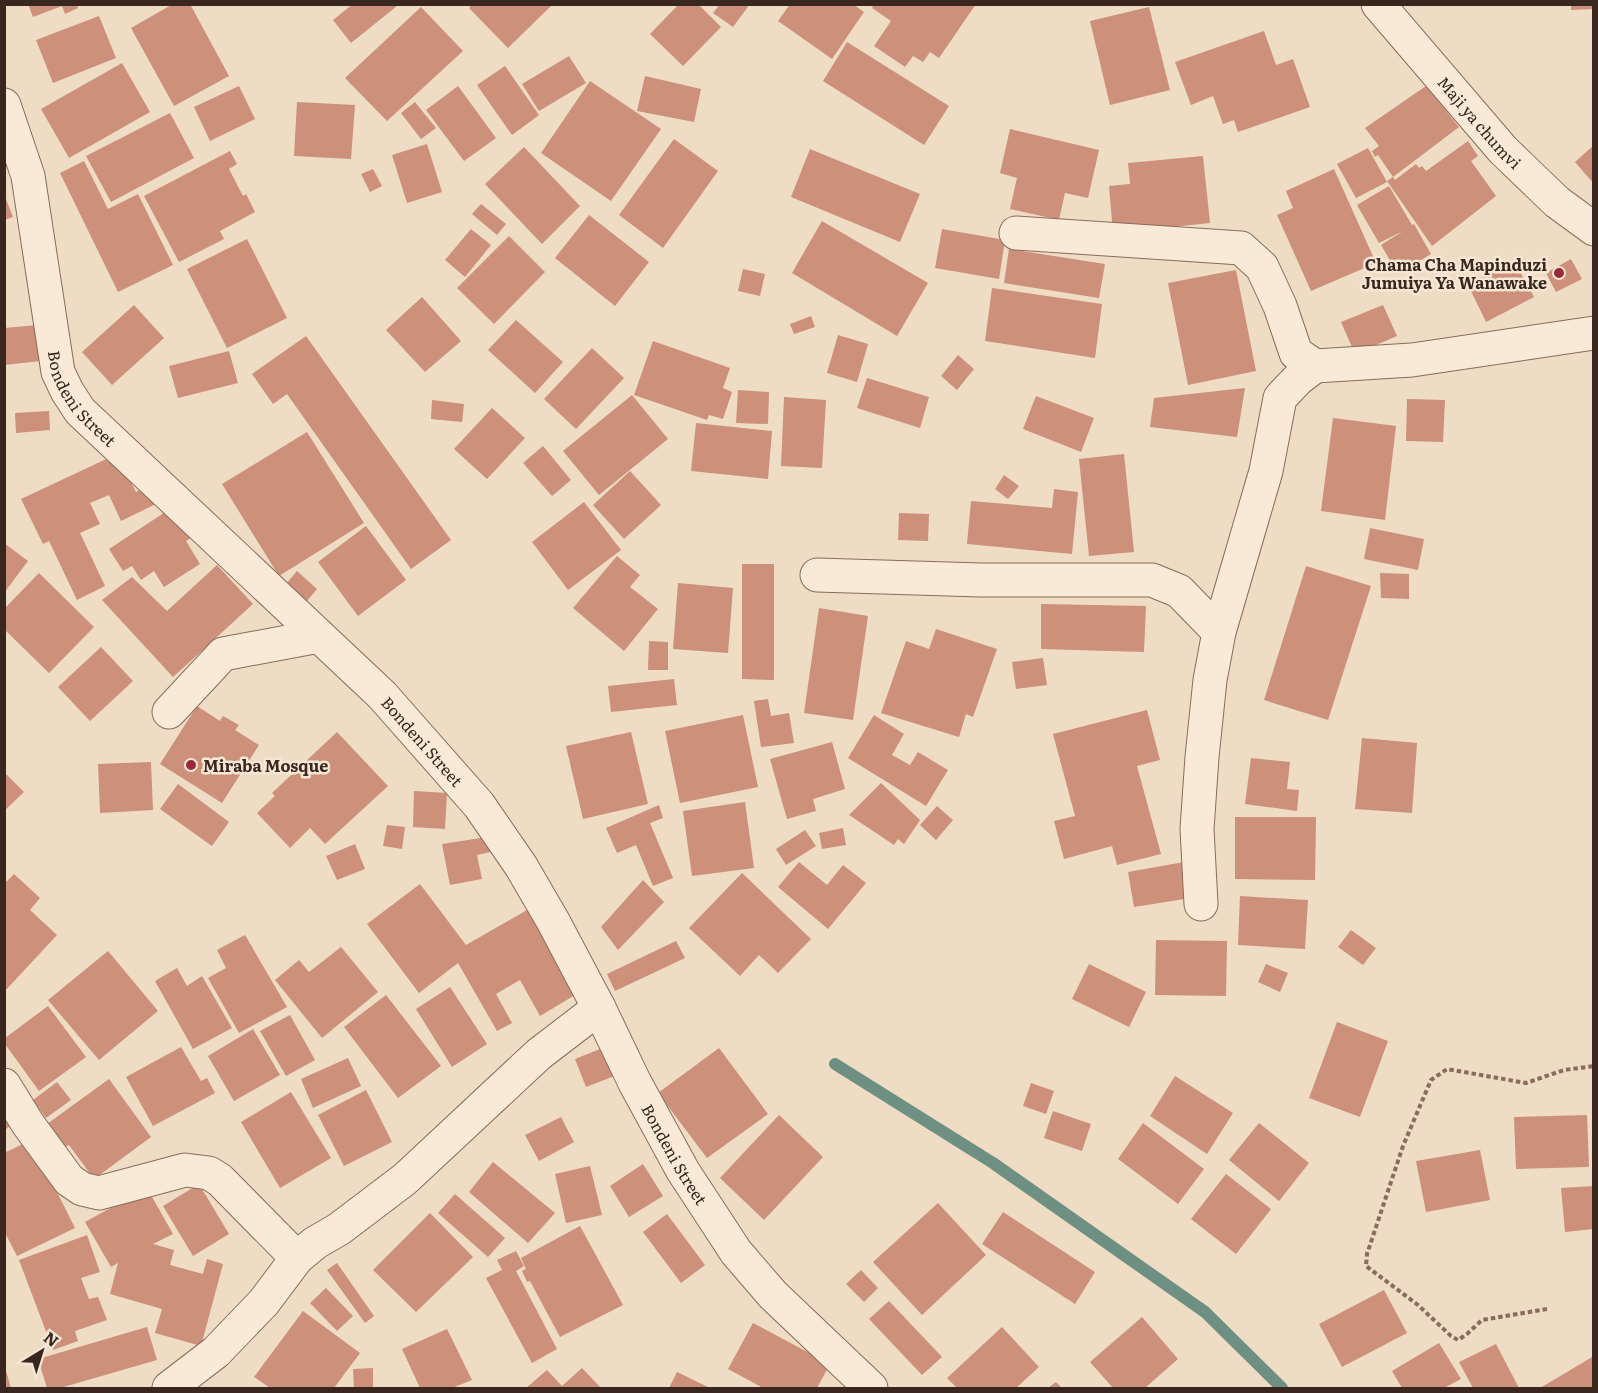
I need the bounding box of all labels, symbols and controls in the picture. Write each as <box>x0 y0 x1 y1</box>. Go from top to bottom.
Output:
street label: Maji ya chumvi <box>1433 71 1527 174</box>
place label: Chama Cha Mapinduzi Jumuiya Ya Wanawake <box>1362 252 1547 294</box>
marker: Chama Cha Mapinduzi Jumuiya Ya Wanawake <box>1552 266 1566 280</box>
street label: Bondeni Street <box>43 349 122 452</box>
street label: Bondeni Street <box>376 691 469 792</box>
place label: Miraba Mosque <box>203 753 328 777</box>
marker: Miraba Mosque <box>184 758 198 772</box>
street label: Bondeni Street <box>636 1099 714 1210</box>
north arrow <box>12 1321 72 1381</box>
text: N <box>39 1325 65 1352</box>

